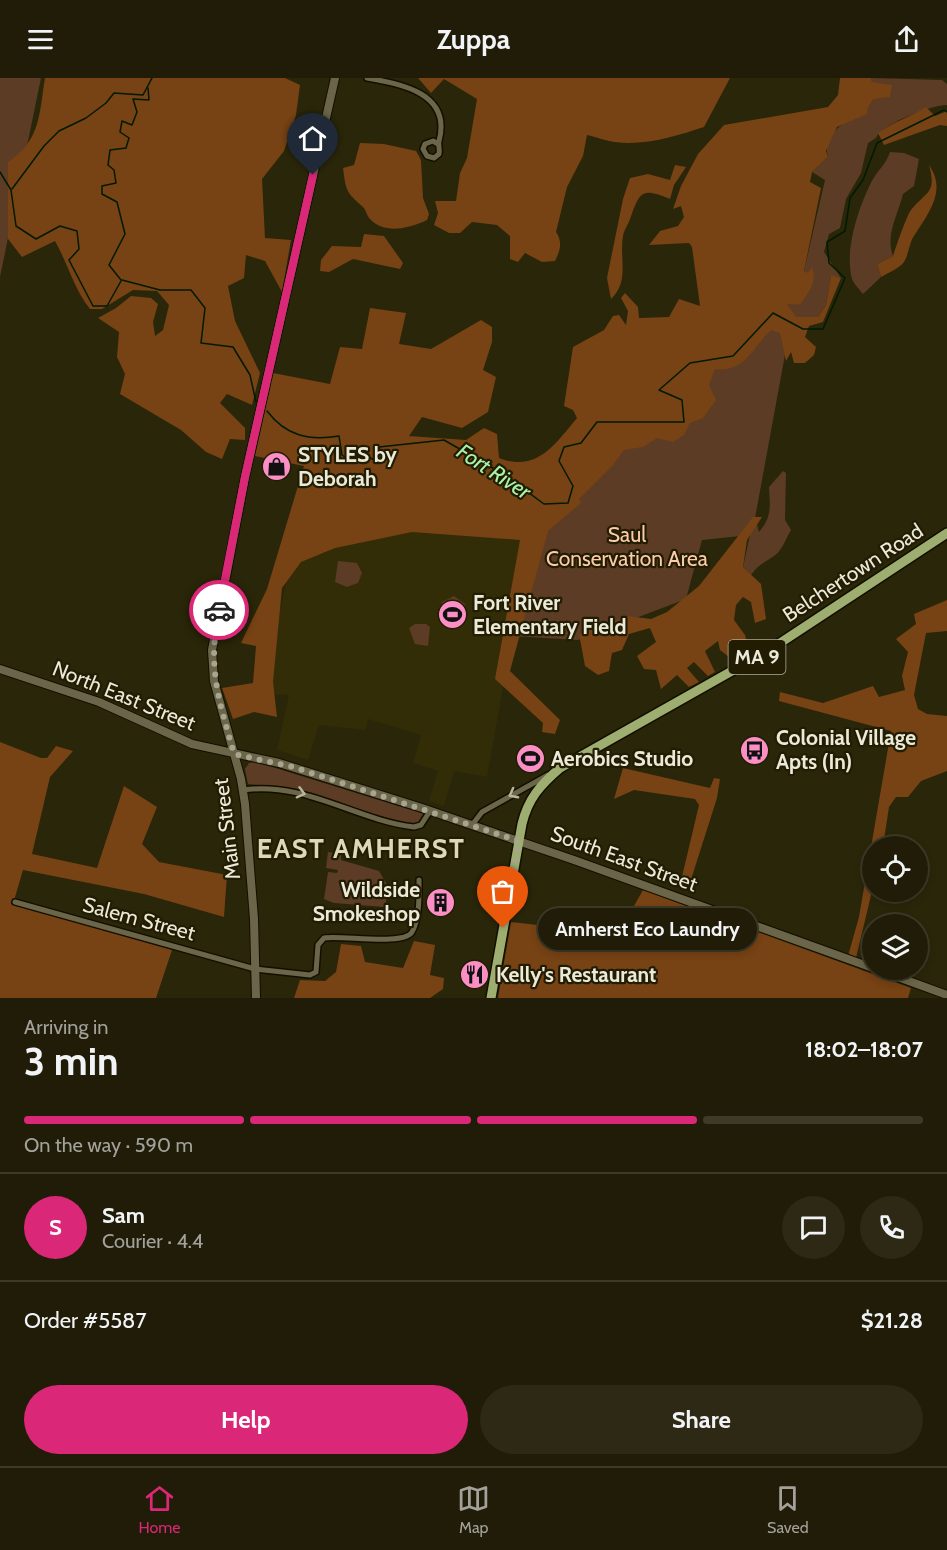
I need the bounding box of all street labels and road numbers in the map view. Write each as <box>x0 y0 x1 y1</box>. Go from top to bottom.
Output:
street label: Belchertown Road <box>778 518 928 627</box>
road number: MA 9 <box>728 640 786 674</box>
street label: North East Street <box>49 655 199 736</box>
street label: Main Street <box>208 777 245 881</box>
street label: South East Street <box>547 820 701 897</box>
street label: Salem Street <box>80 892 198 945</box>

